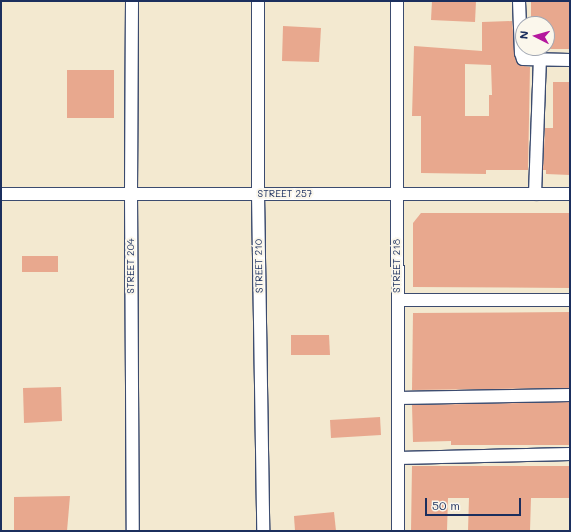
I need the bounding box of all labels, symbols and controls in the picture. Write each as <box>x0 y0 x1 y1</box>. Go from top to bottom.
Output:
north arrow <box>515 16 555 56</box>
text: N <box>516 30 531 40</box>
street label: STREET 257 <box>258 188 312 200</box>
street label: STREET 204 <box>125 238 137 294</box>
street label: STREET 210 <box>253 239 265 293</box>
street label: STREET 218 <box>391 239 403 293</box>
scale bar <box>427 490 523 516</box>
text: 50 m <box>432 497 460 513</box>

